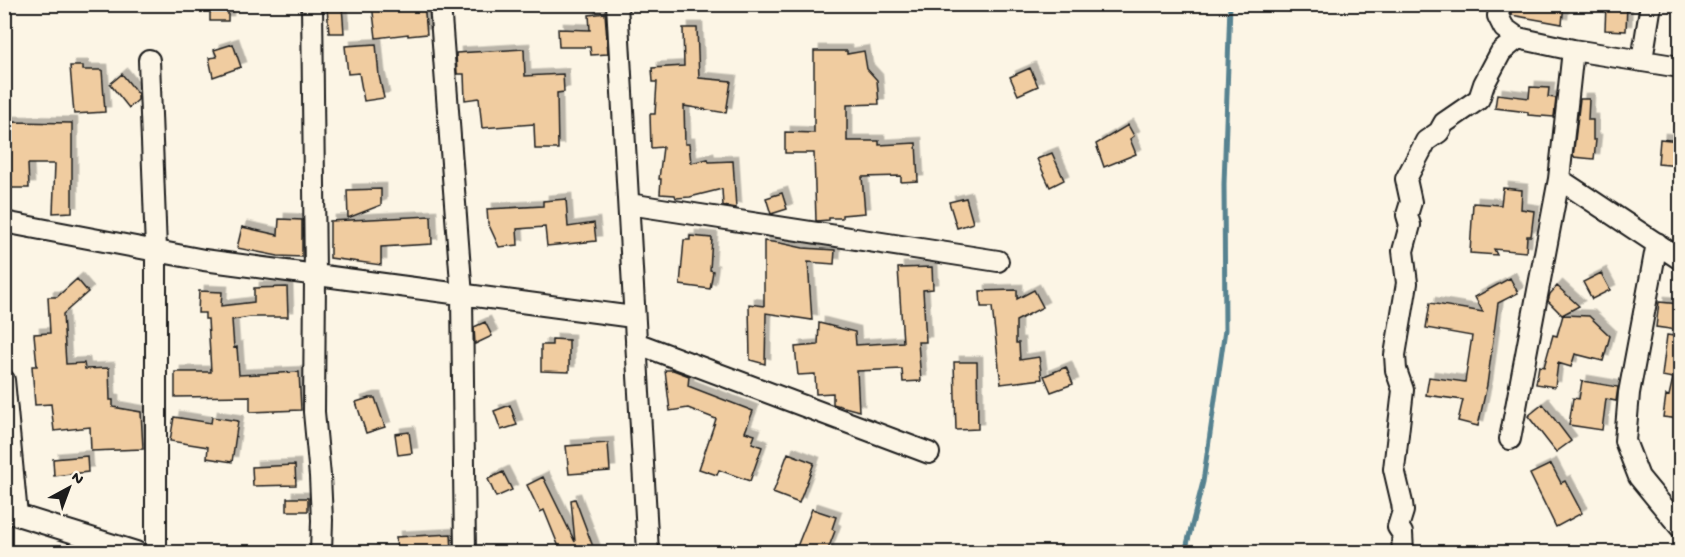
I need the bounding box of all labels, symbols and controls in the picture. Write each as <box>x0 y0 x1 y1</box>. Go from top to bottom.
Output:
north arrow <box>39 458 99 518</box>
text: N <box>66 469 87 490</box>

